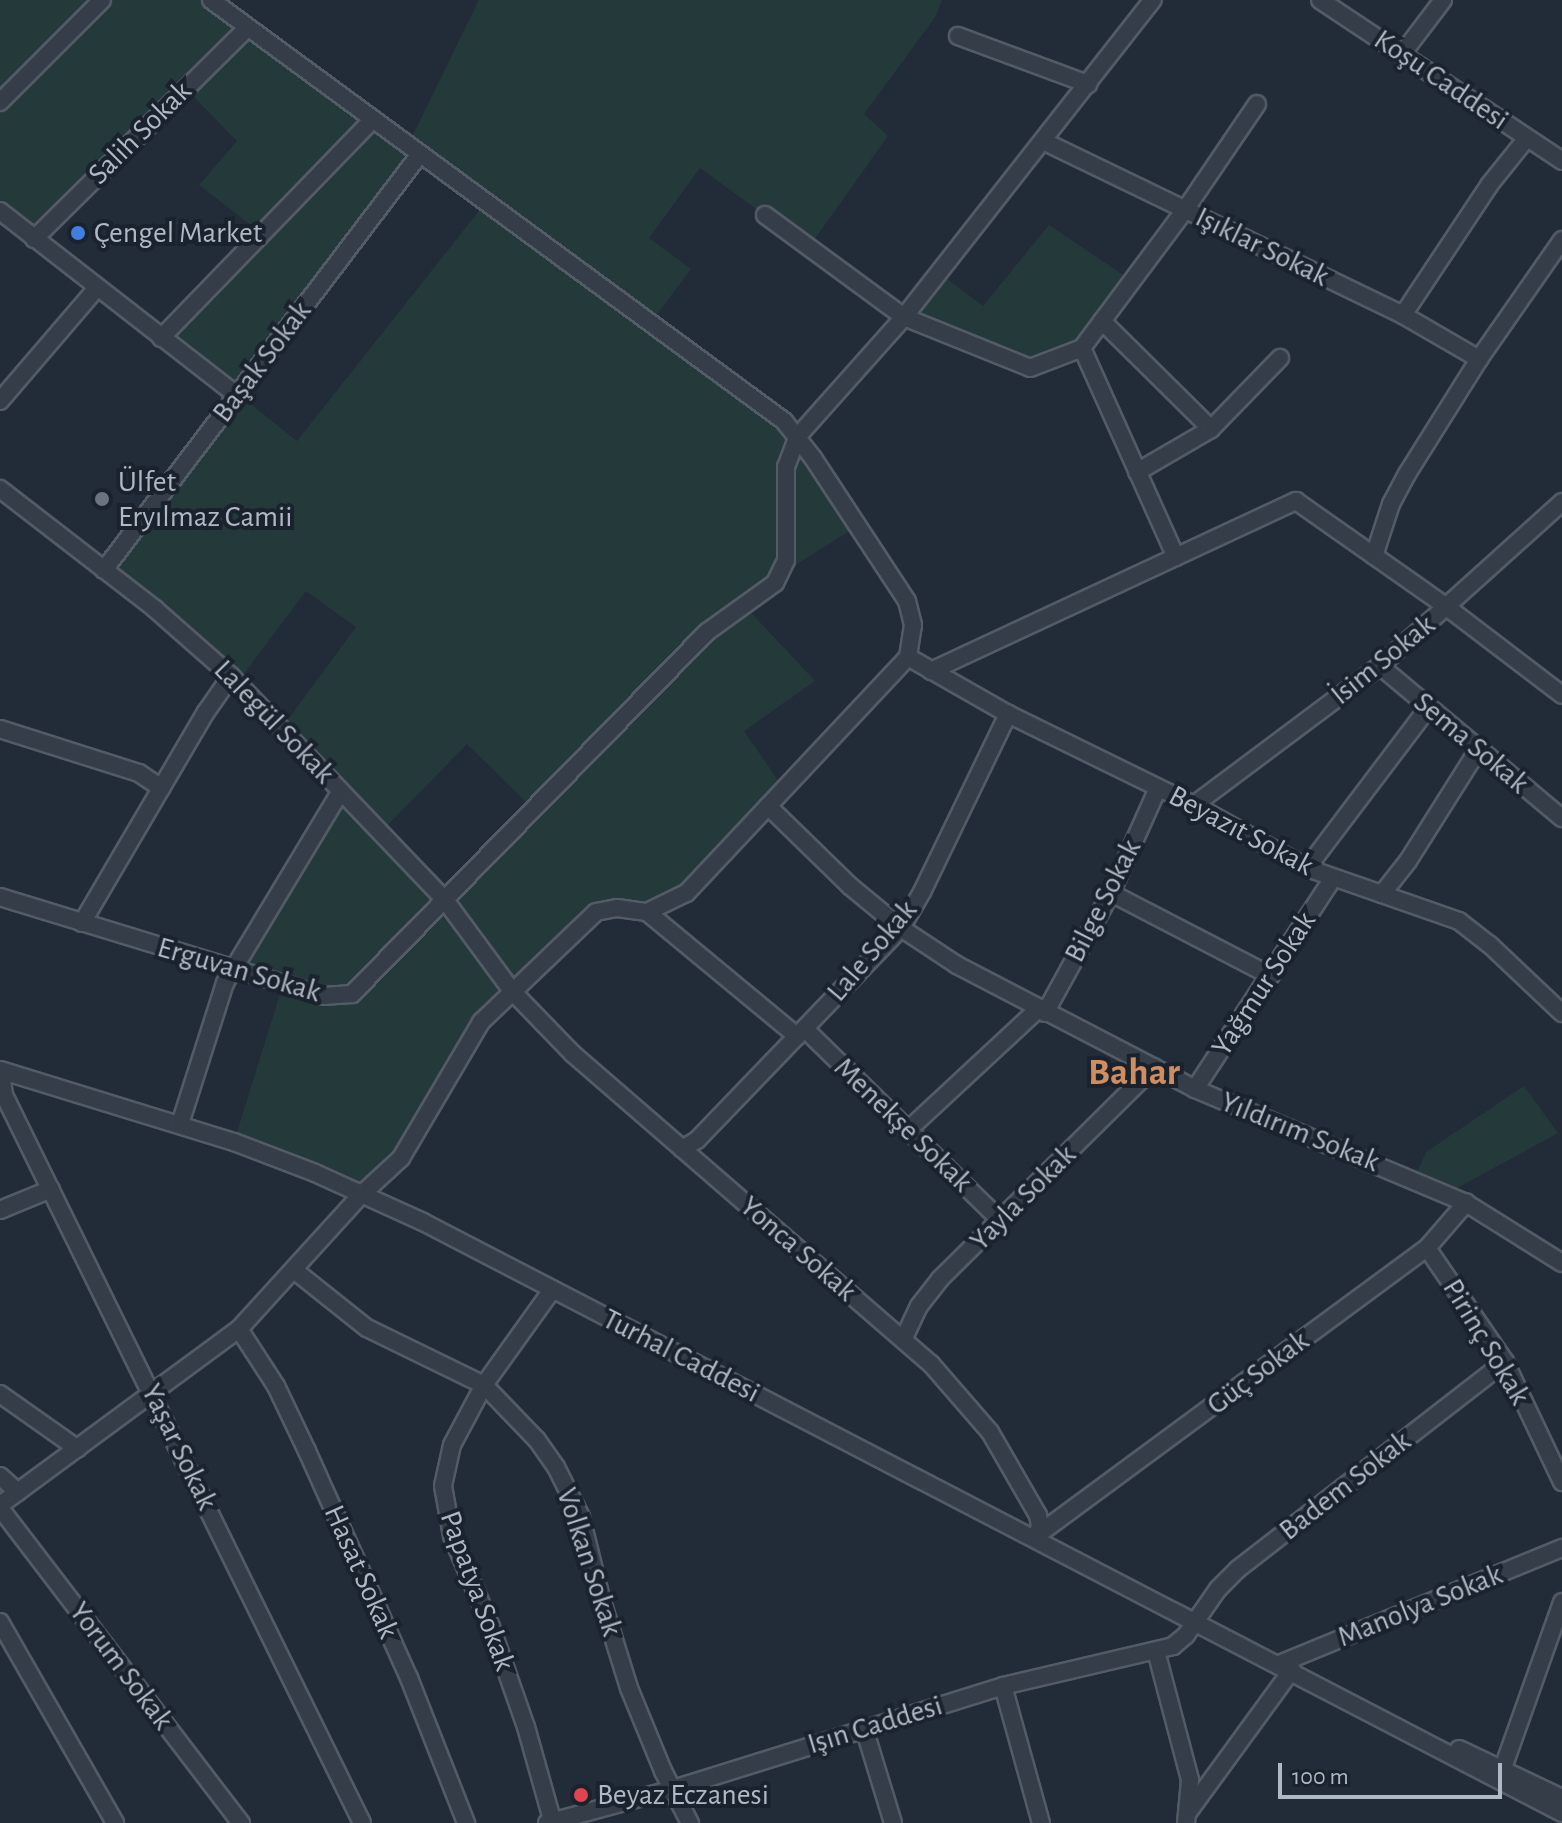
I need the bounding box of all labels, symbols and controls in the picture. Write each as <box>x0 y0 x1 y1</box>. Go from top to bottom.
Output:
street label: Koşu Caddesi <box>1367 22 1515 138</box>
street label: Salih Sokak <box>81 74 199 192</box>
street label: Işıklar Sokak <box>1189 199 1335 295</box>
place label: Çengel Market <box>94 215 262 251</box>
marker: Çengel Market <box>69 224 87 242</box>
street label: Başak Sokak <box>205 294 319 430</box>
place label: Ülfet Eryılmaz Camii <box>118 464 293 534</box>
marker: Ülfet Eryılmaz Camii <box>93 490 111 508</box>
street label: İsim Sokak <box>1324 607 1442 713</box>
street label: Lalegül Sokak <box>206 653 342 791</box>
street label: Sema Sokak <box>1406 685 1536 801</box>
street label: Beyazıt Sokak <box>1162 778 1320 884</box>
street label: Bilge Sokak <box>1057 834 1149 968</box>
street label: Lale Sokak <box>819 893 925 1009</box>
street label: Yağmur Sokak <box>1204 905 1324 1063</box>
street label: Erguvan Sokak <box>153 929 325 1011</box>
street label: Menekşe Sokak <box>826 1050 980 1200</box>
district label: Bahar <box>1088 1051 1180 1097</box>
street label: Yıldırım Sokak <box>1215 1084 1385 1180</box>
street label: Yayla Sokak <box>962 1137 1084 1259</box>
street label: Yonca Sokak <box>732 1189 864 1309</box>
street label: Pirinç Sokak <box>1434 1272 1538 1412</box>
street label: Turhal Caddesi <box>596 1301 766 1411</box>
street label: Güç Sokak <box>1200 1323 1316 1423</box>
street label: Yaşar Sokak <box>133 1378 225 1516</box>
street label: Badem Sokak <box>1272 1423 1418 1549</box>
street label: Volkan Sokak <box>548 1483 630 1641</box>
street label: Hasat Sokak <box>316 1500 406 1644</box>
street label: Papatya Sokak <box>431 1506 523 1676</box>
street label: Manolya Sokak <box>1332 1557 1508 1655</box>
street label: Yorum Sokak <box>61 1595 181 1737</box>
street label: Işın Caddesi <box>803 1687 947 1763</box>
scale bar <box>1282 1747 1506 1797</box>
text: 100 m <box>1292 1765 1349 1789</box>
place label: Beyaz Eczanesi <box>597 1777 769 1813</box>
marker: Beyaz Eczanesi <box>572 1786 590 1804</box>

